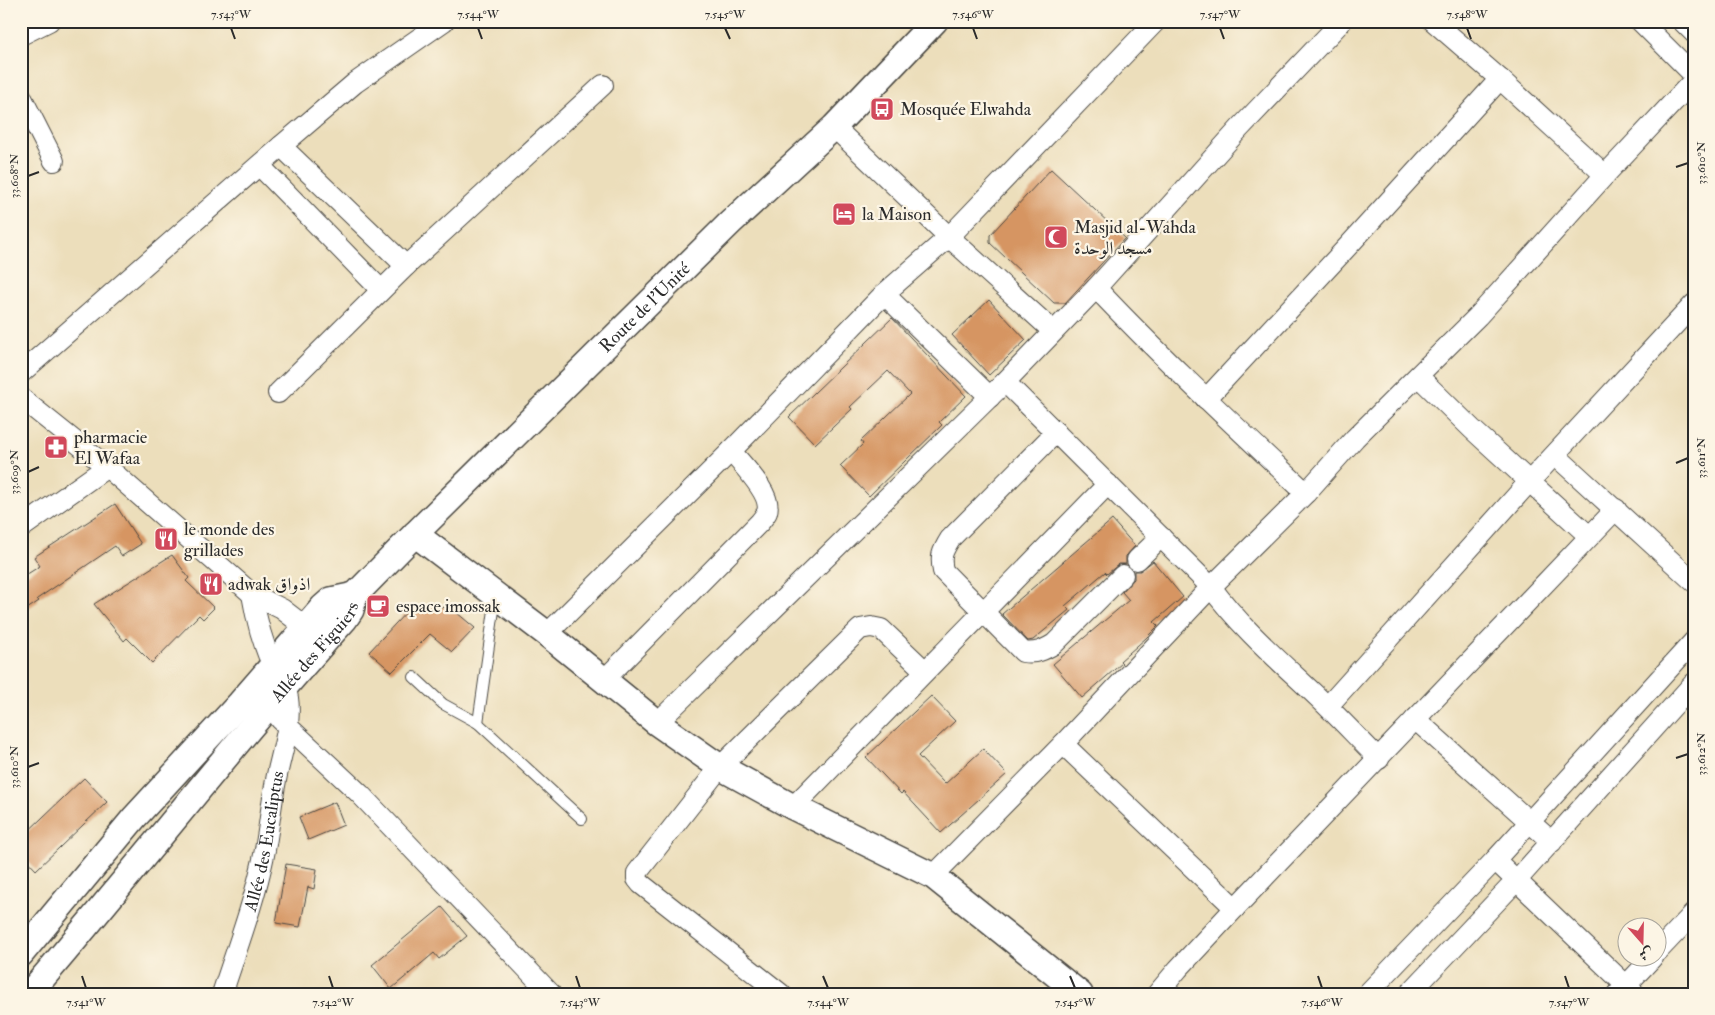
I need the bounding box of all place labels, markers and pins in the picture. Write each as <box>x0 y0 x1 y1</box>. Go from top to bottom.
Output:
bus stop icon: Mosquée Elwahda <box>869 96 895 122</box>
place label: Mosquée Elwahda <box>900 98 1032 121</box>
hotel icon: la Maison <box>831 201 857 227</box>
place label: la Maison <box>862 203 931 226</box>
place label: Masjid al-Wahda مسجد الوحدة <box>1074 216 1196 260</box>
mosque icon: Masjid al-Wahda مسجد الوحدة <box>1043 224 1069 250</box>
place label: pharmacie El Wafaa <box>73 426 148 470</box>
pharmacy icon: pharmacie El Wafaa <box>43 434 69 460</box>
place label: le monde des grillades <box>184 518 274 562</box>
restaurant icon: le monde des grillades <box>153 526 179 552</box>
restaurant icon: adwak اذواق <box>198 571 224 597</box>
place label: adwak اذواق <box>228 573 311 596</box>
cafe icon: espace imossak <box>365 593 391 619</box>
place label: espace imossak <box>396 595 501 618</box>

